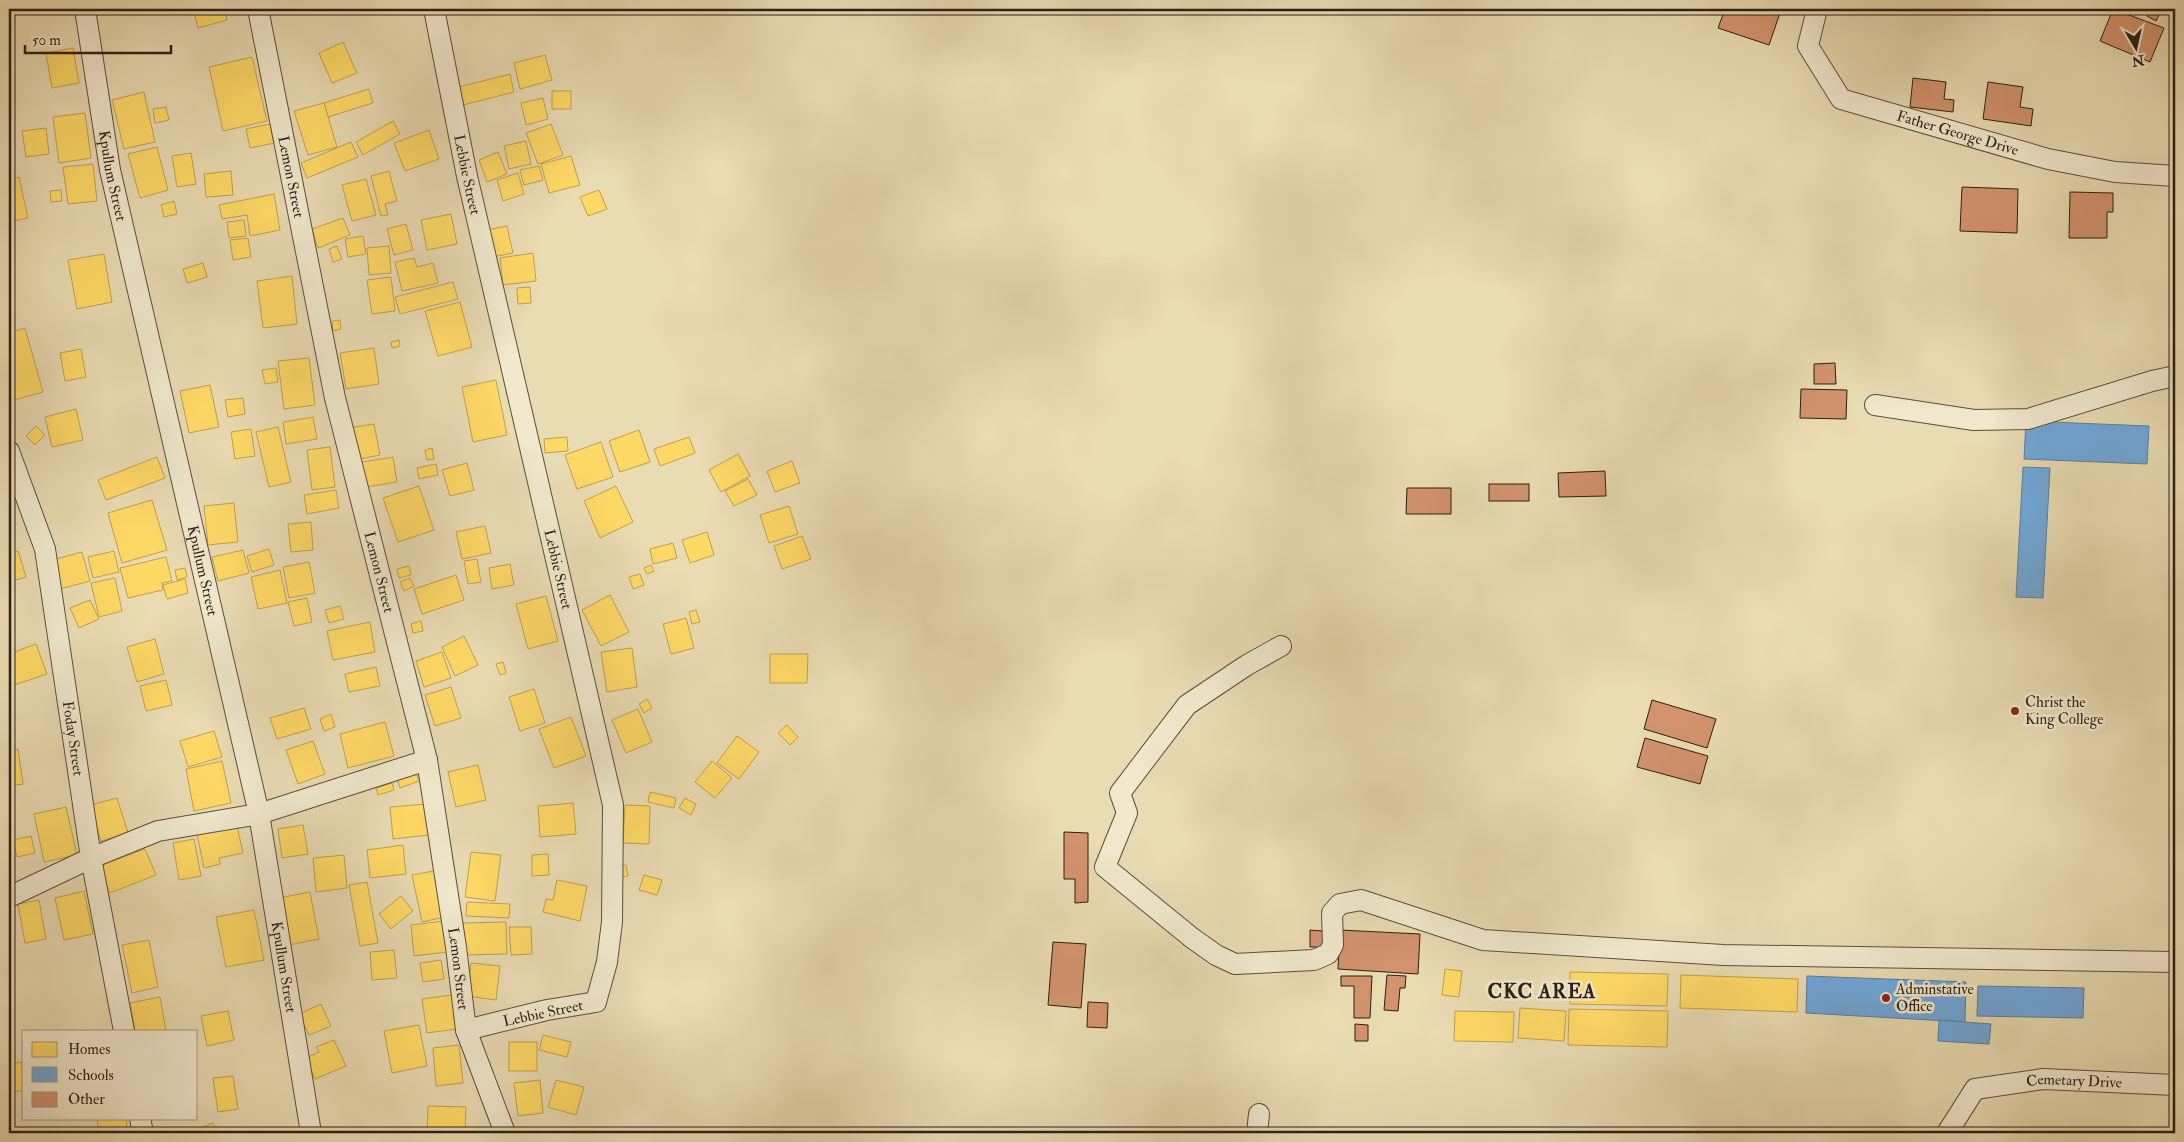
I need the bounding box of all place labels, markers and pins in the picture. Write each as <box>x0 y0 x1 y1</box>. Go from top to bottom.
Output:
place label: Christ the King College <box>2025 693 2103 729</box>
marker: Christ the King College <box>2009 705 2021 717</box>
place label: Adminstative Office <box>1895 980 1974 1016</box>
marker: Adminstative Office <box>1880 992 1892 1004</box>

